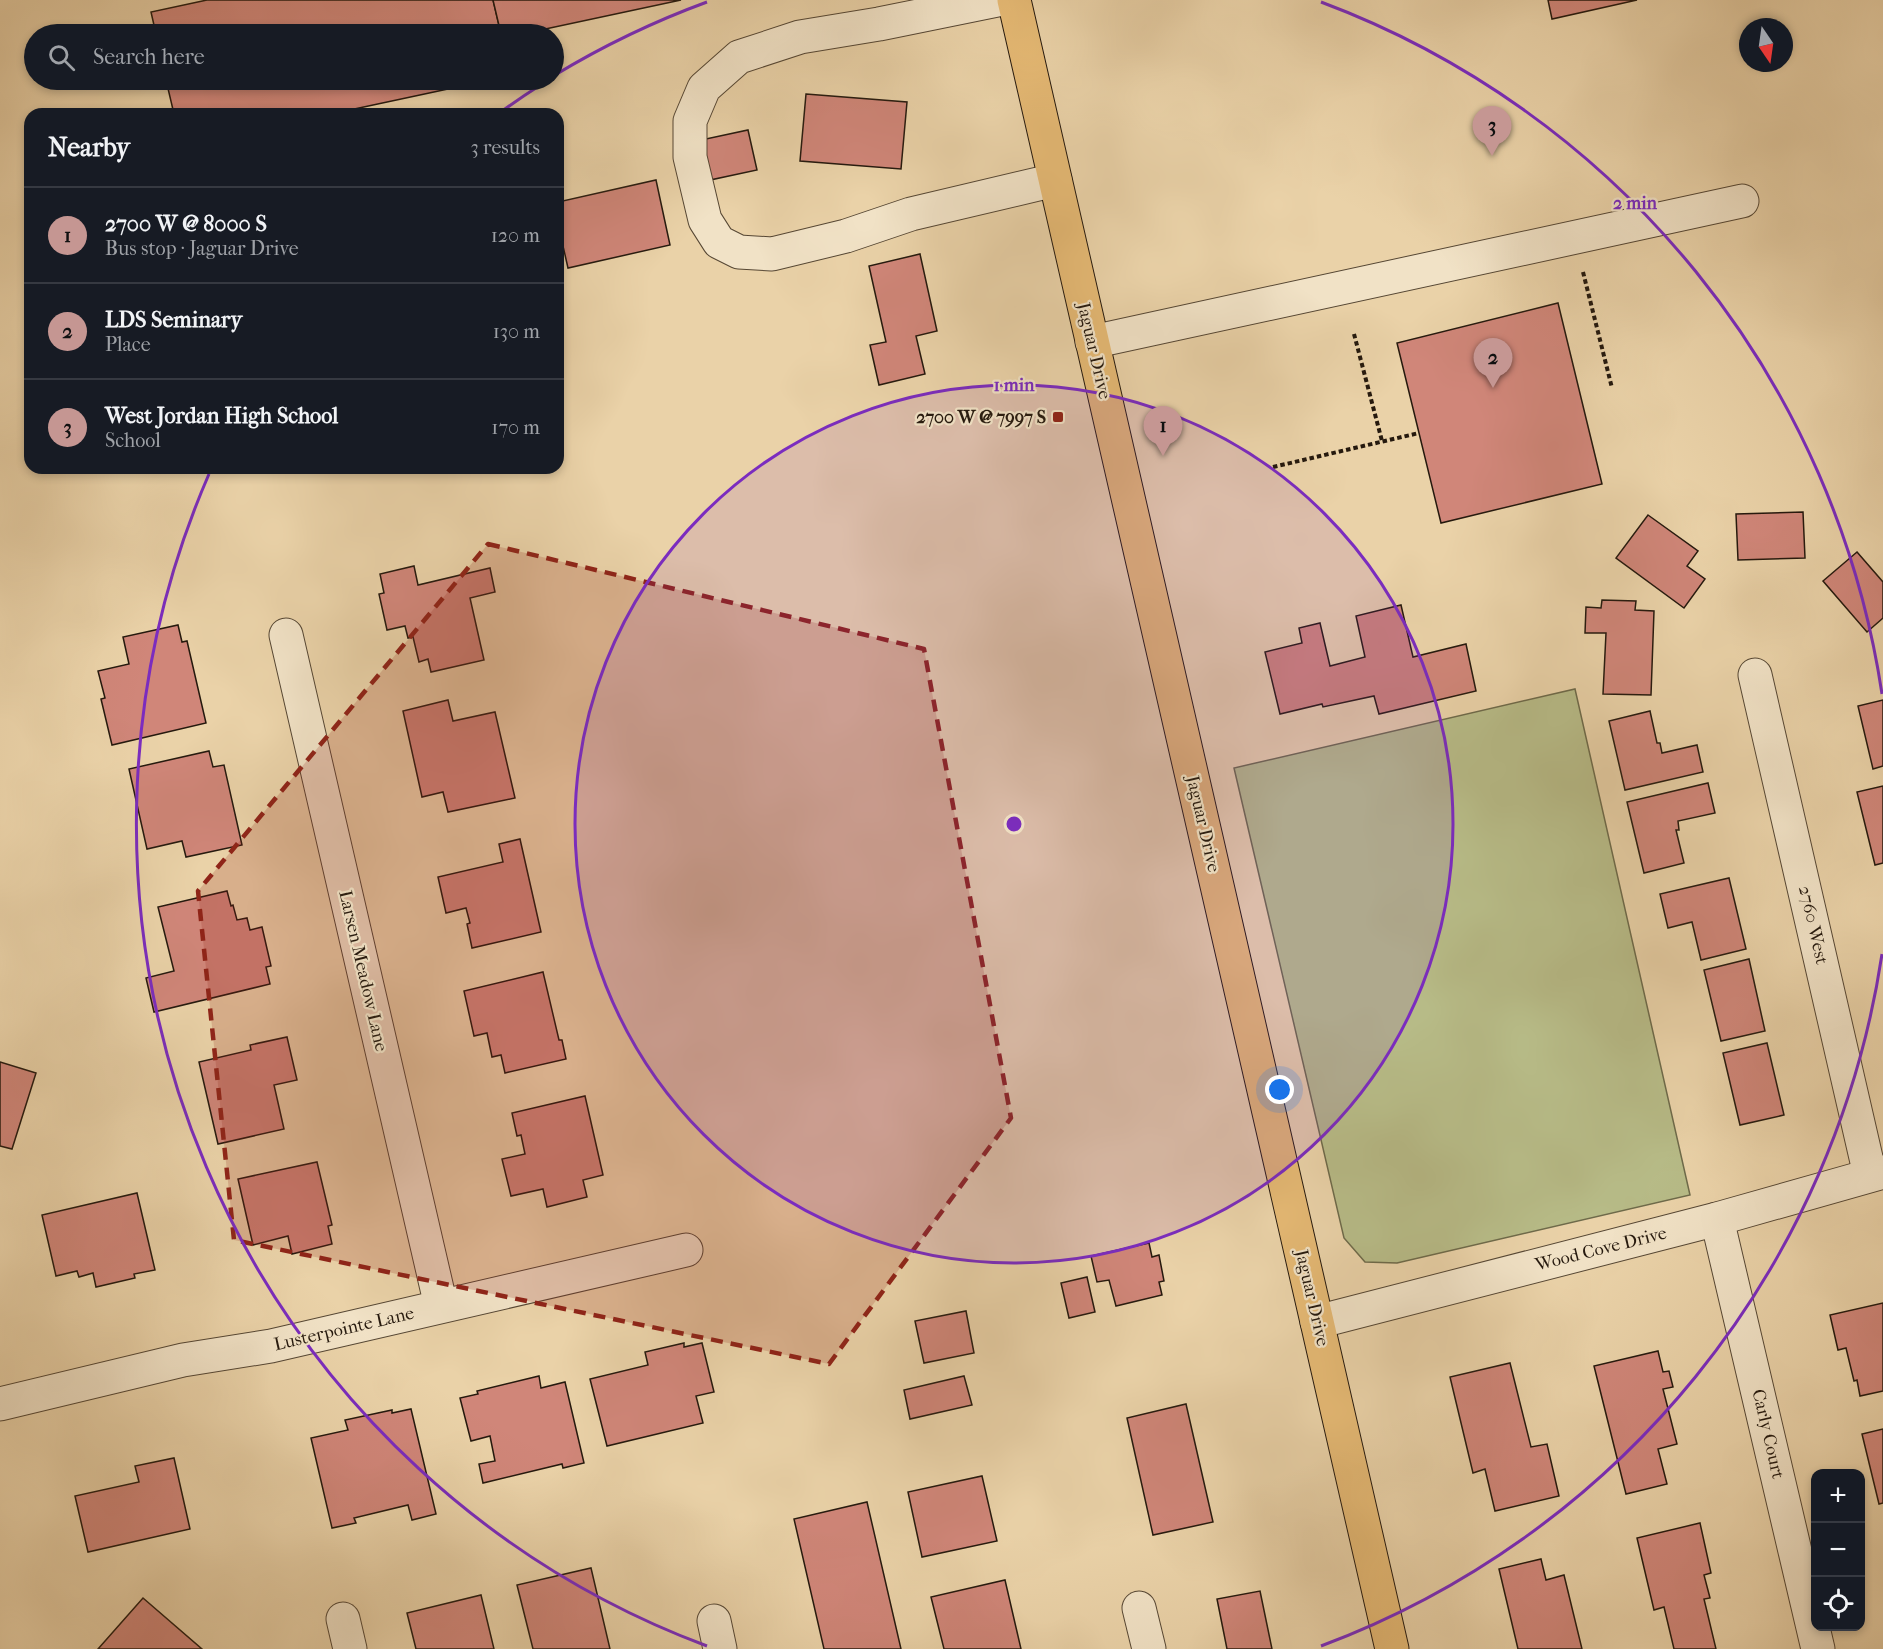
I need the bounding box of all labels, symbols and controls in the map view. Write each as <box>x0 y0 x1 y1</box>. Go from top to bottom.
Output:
north arrow <box>1739 18 1793 72</box>
search box <box>24 24 564 90</box>
icon: search <box>45 41 78 74</box>
text: Search here <box>93 44 205 70</box>
pin: 3 <box>1472 106 1512 156</box>
text: Nearby <box>48 132 130 163</box>
text: 3 results <box>471 136 540 159</box>
text: 2 min <box>1613 193 1657 214</box>
text: 2700 W @ 8000 S <box>105 211 267 237</box>
text: 1 <box>64 224 71 247</box>
text: 120 m <box>491 224 540 247</box>
text: Bus stop · Jaguar Drive <box>105 237 299 260</box>
street label: Jaguar Drive <box>1072 299 1115 402</box>
text: LDS Seminary <box>105 307 242 333</box>
text: 2 <box>62 320 73 343</box>
text: 130 m <box>493 320 540 343</box>
text: Place <box>105 333 151 356</box>
pin: 2 <box>1474 338 1512 388</box>
text: 1 min <box>993 375 1035 396</box>
text: West Jordan High School <box>105 403 338 429</box>
pin: 1 <box>1144 406 1182 456</box>
place label: 2700 W @ 7997 S <box>916 407 1046 428</box>
marker: 2700 W @ 7997 S <box>1051 410 1065 424</box>
text: 3 <box>63 416 72 439</box>
text: 170 m <box>491 416 540 439</box>
text: School <box>105 429 161 452</box>
street label: Jaguar Drive <box>1181 772 1224 875</box>
centre of rings <box>1004 814 1024 834</box>
street label: 2760 West <box>1794 884 1832 967</box>
street label: Larsen Meadow Lane <box>334 888 392 1054</box>
your location <box>1265 1075 1294 1104</box>
street label: Wood Cove Drive <box>1532 1222 1669 1276</box>
street label: Jaguar Drive <box>1290 1246 1333 1349</box>
street label: Lusterpointe Lane <box>272 1303 416 1355</box>
street label: Carly Court <box>1747 1387 1789 1481</box>
map controls <box>1811 1469 1865 1631</box>
button: + <box>1811 1469 1865 1523</box>
button: − <box>1811 1523 1865 1577</box>
button: locate <box>1811 1577 1865 1631</box>

